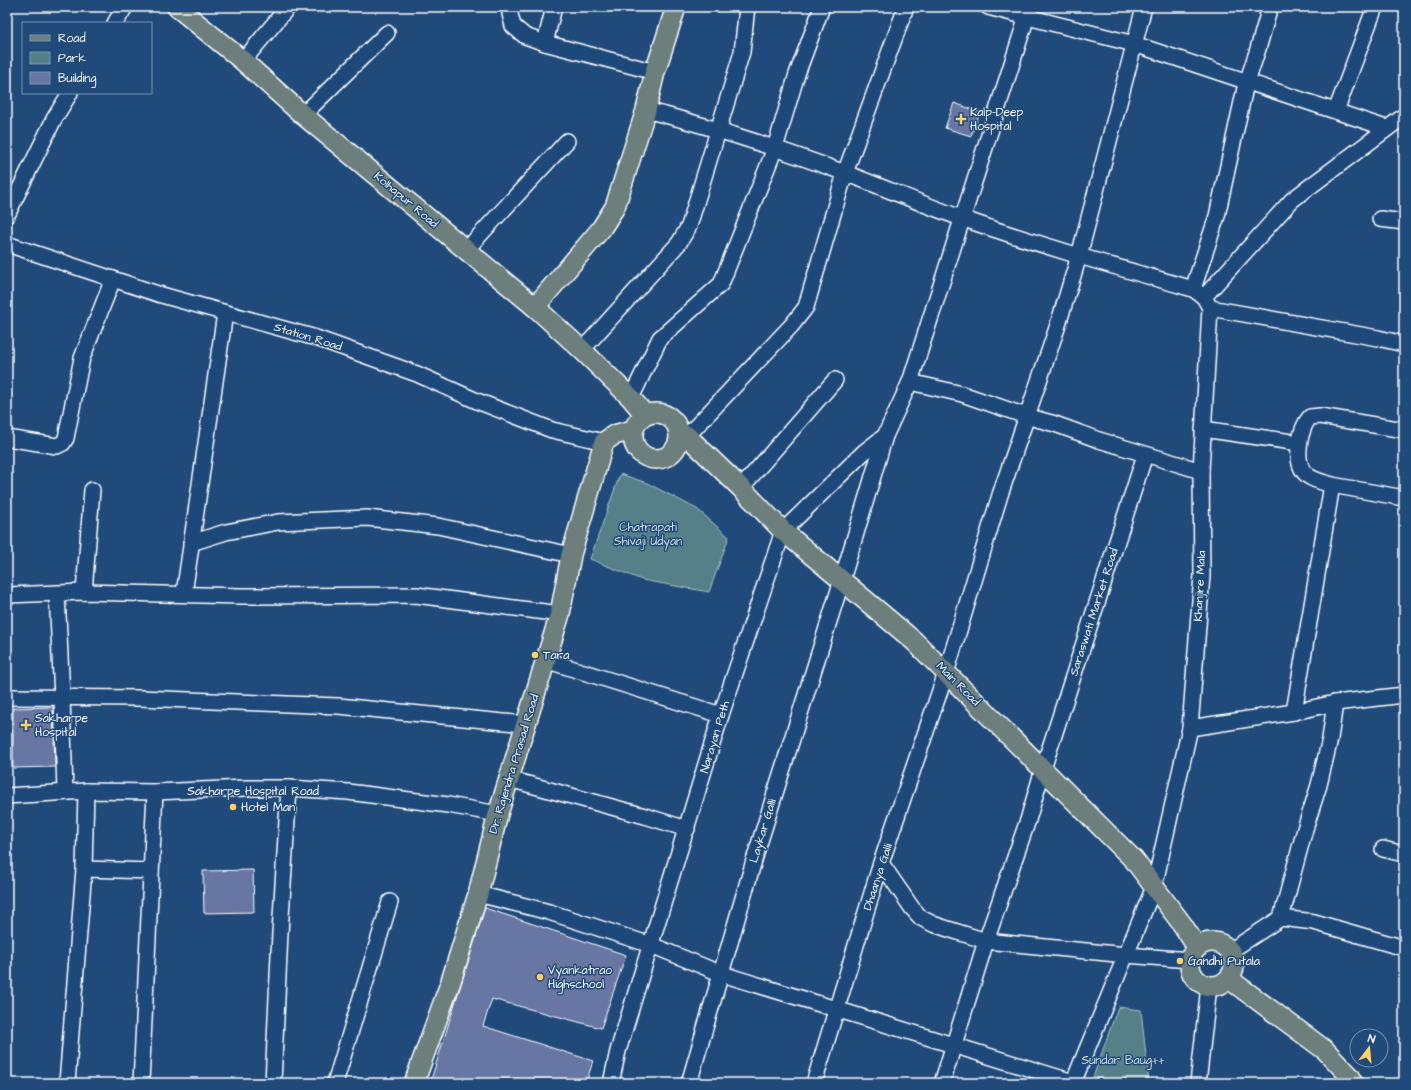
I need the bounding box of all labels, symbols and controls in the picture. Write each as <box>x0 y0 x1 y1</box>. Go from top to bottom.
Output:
legend <box>22 22 152 94</box>
text: Road <box>58 30 86 47</box>
text: Park <box>58 50 86 67</box>
text: Building <box>58 70 96 88</box>
place label: Kalp-Deep Hospital <box>970 104 1023 135</box>
marker: Kalp-Deep Hospital <box>955 113 967 125</box>
street label: Kolhapur Road <box>370 168 442 232</box>
street label: Station Road <box>272 319 344 355</box>
park label: Chatrapati Shivaji Udyan <box>614 519 682 551</box>
street label: Saraswati Market Road <box>1065 546 1123 678</box>
street label: Khanjire Mala <box>1190 550 1210 622</box>
place label: Tara <box>543 647 569 664</box>
marker: Tara <box>530 650 540 660</box>
street label: Main Road <box>932 658 984 710</box>
street label: Dr. Rajendra Prasad Road <box>485 692 543 836</box>
street label: Narayan Peth <box>696 699 735 776</box>
place label: Sakharpe Hospital <box>35 710 89 741</box>
marker: Sakharpe Hospital <box>20 719 32 731</box>
street label: Sakharpe Hospital Road <box>187 783 319 800</box>
street label: Laykar Galli <box>745 797 782 865</box>
place label: Hotel Man <box>241 799 295 816</box>
marker: Hotel Man <box>228 802 238 812</box>
street label: Dhaanya Galli <box>859 841 898 913</box>
place label: Gandhi Putala <box>1188 953 1260 970</box>
marker: Gandhi Putala <box>1175 956 1185 966</box>
place label: Vyankatrao Highschool <box>548 962 612 994</box>
marker: Vyankatrao Highschool <box>535 972 545 982</box>
north arrow <box>1349 1028 1389 1068</box>
text: N <box>1366 1031 1377 1047</box>
park label: Sundar Baug++ <box>1082 1052 1165 1070</box>

